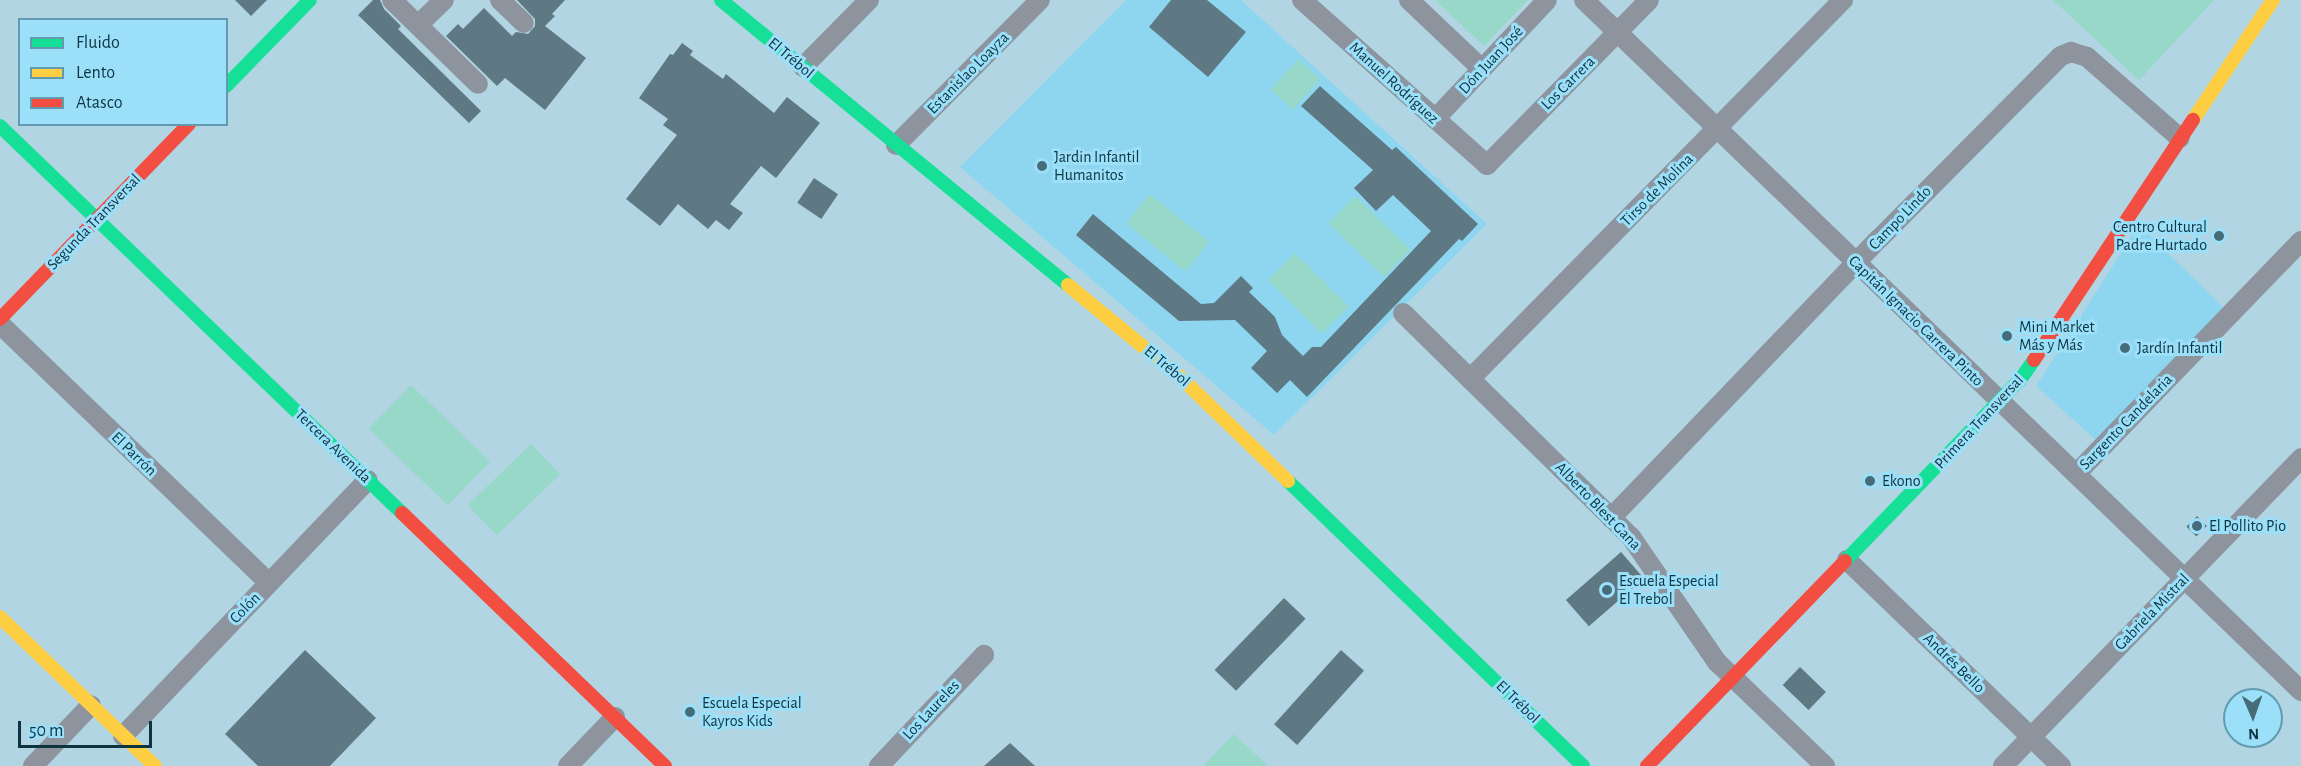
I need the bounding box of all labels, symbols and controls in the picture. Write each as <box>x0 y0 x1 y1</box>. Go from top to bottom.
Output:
legend <box>18 18 228 126</box>
street label: Dón Juan José <box>1455 22 1527 98</box>
street label: Estanislao Loayza <box>923 28 1013 118</box>
street label: El Trébol <box>764 33 818 83</box>
text: Fluido <box>76 34 120 52</box>
street label: Manuel Rodríguez <box>1345 38 1443 128</box>
street label: Los Carrera <box>1537 52 1599 114</box>
text: Lento <box>76 64 115 82</box>
text: Atasco <box>76 94 123 112</box>
place label: Jardin Infantil Humanitos <box>1054 147 1139 185</box>
street label: Tirso de Molina <box>1617 150 1697 230</box>
marker: Jardin Infantil Humanitos <box>1035 159 1049 173</box>
street label: Segunda Transversal <box>43 170 145 274</box>
street label: Campo Lindo <box>1865 182 1935 254</box>
place label: Centro Cultural Padre Hurtado <box>2113 217 2207 255</box>
marker: Centro Cultural Padre Hurtado <box>2212 229 2226 243</box>
street label: Capitán Ignacio Carrera Pinto <box>1844 251 1988 391</box>
place label: Mini Market Más y Más <box>2019 317 2095 355</box>
marker: Mini Market Más y Más <box>2000 329 2014 343</box>
place label: Jardín Infantil <box>2137 338 2222 358</box>
street label: El Trébol <box>1140 341 1194 391</box>
marker: Jardín Infantil <box>2118 341 2132 355</box>
street label: Sargento Candelaria <box>2075 370 2177 474</box>
street label: Primera Transversal <box>1930 371 2028 473</box>
street label: Tercera Avenida <box>291 405 375 487</box>
street label: El Parrón <box>107 428 161 480</box>
street label: Alberto Blest Gana <box>1551 458 1645 554</box>
place label: Ekono <box>1882 471 1921 491</box>
marker: Ekono <box>1863 474 1877 488</box>
place label: El Pollito Pio <box>2209 516 2286 536</box>
marker: El Pollito Pio <box>2190 519 2204 533</box>
street label: Gabriela Mistral <box>2111 570 2193 654</box>
place label: Escuela Especial El Trebol <box>1619 571 1719 609</box>
marker: Escuela Especial El Trebol <box>1600 583 1614 597</box>
street label: Colón <box>226 588 264 628</box>
street label: Andrés Bello <box>1919 629 1989 697</box>
street label: Los Laureles <box>899 676 963 744</box>
street label: El Trébol <box>1492 676 1544 728</box>
north arrow <box>2223 688 2283 748</box>
place label: Escuela Especial Kayros Kids <box>702 693 802 731</box>
marker: Escuela Especial Kayros Kids <box>683 705 697 719</box>
scale bar <box>21 709 154 747</box>
text: 50 m <box>29 722 63 740</box>
text: N <box>2248 726 2259 742</box>

